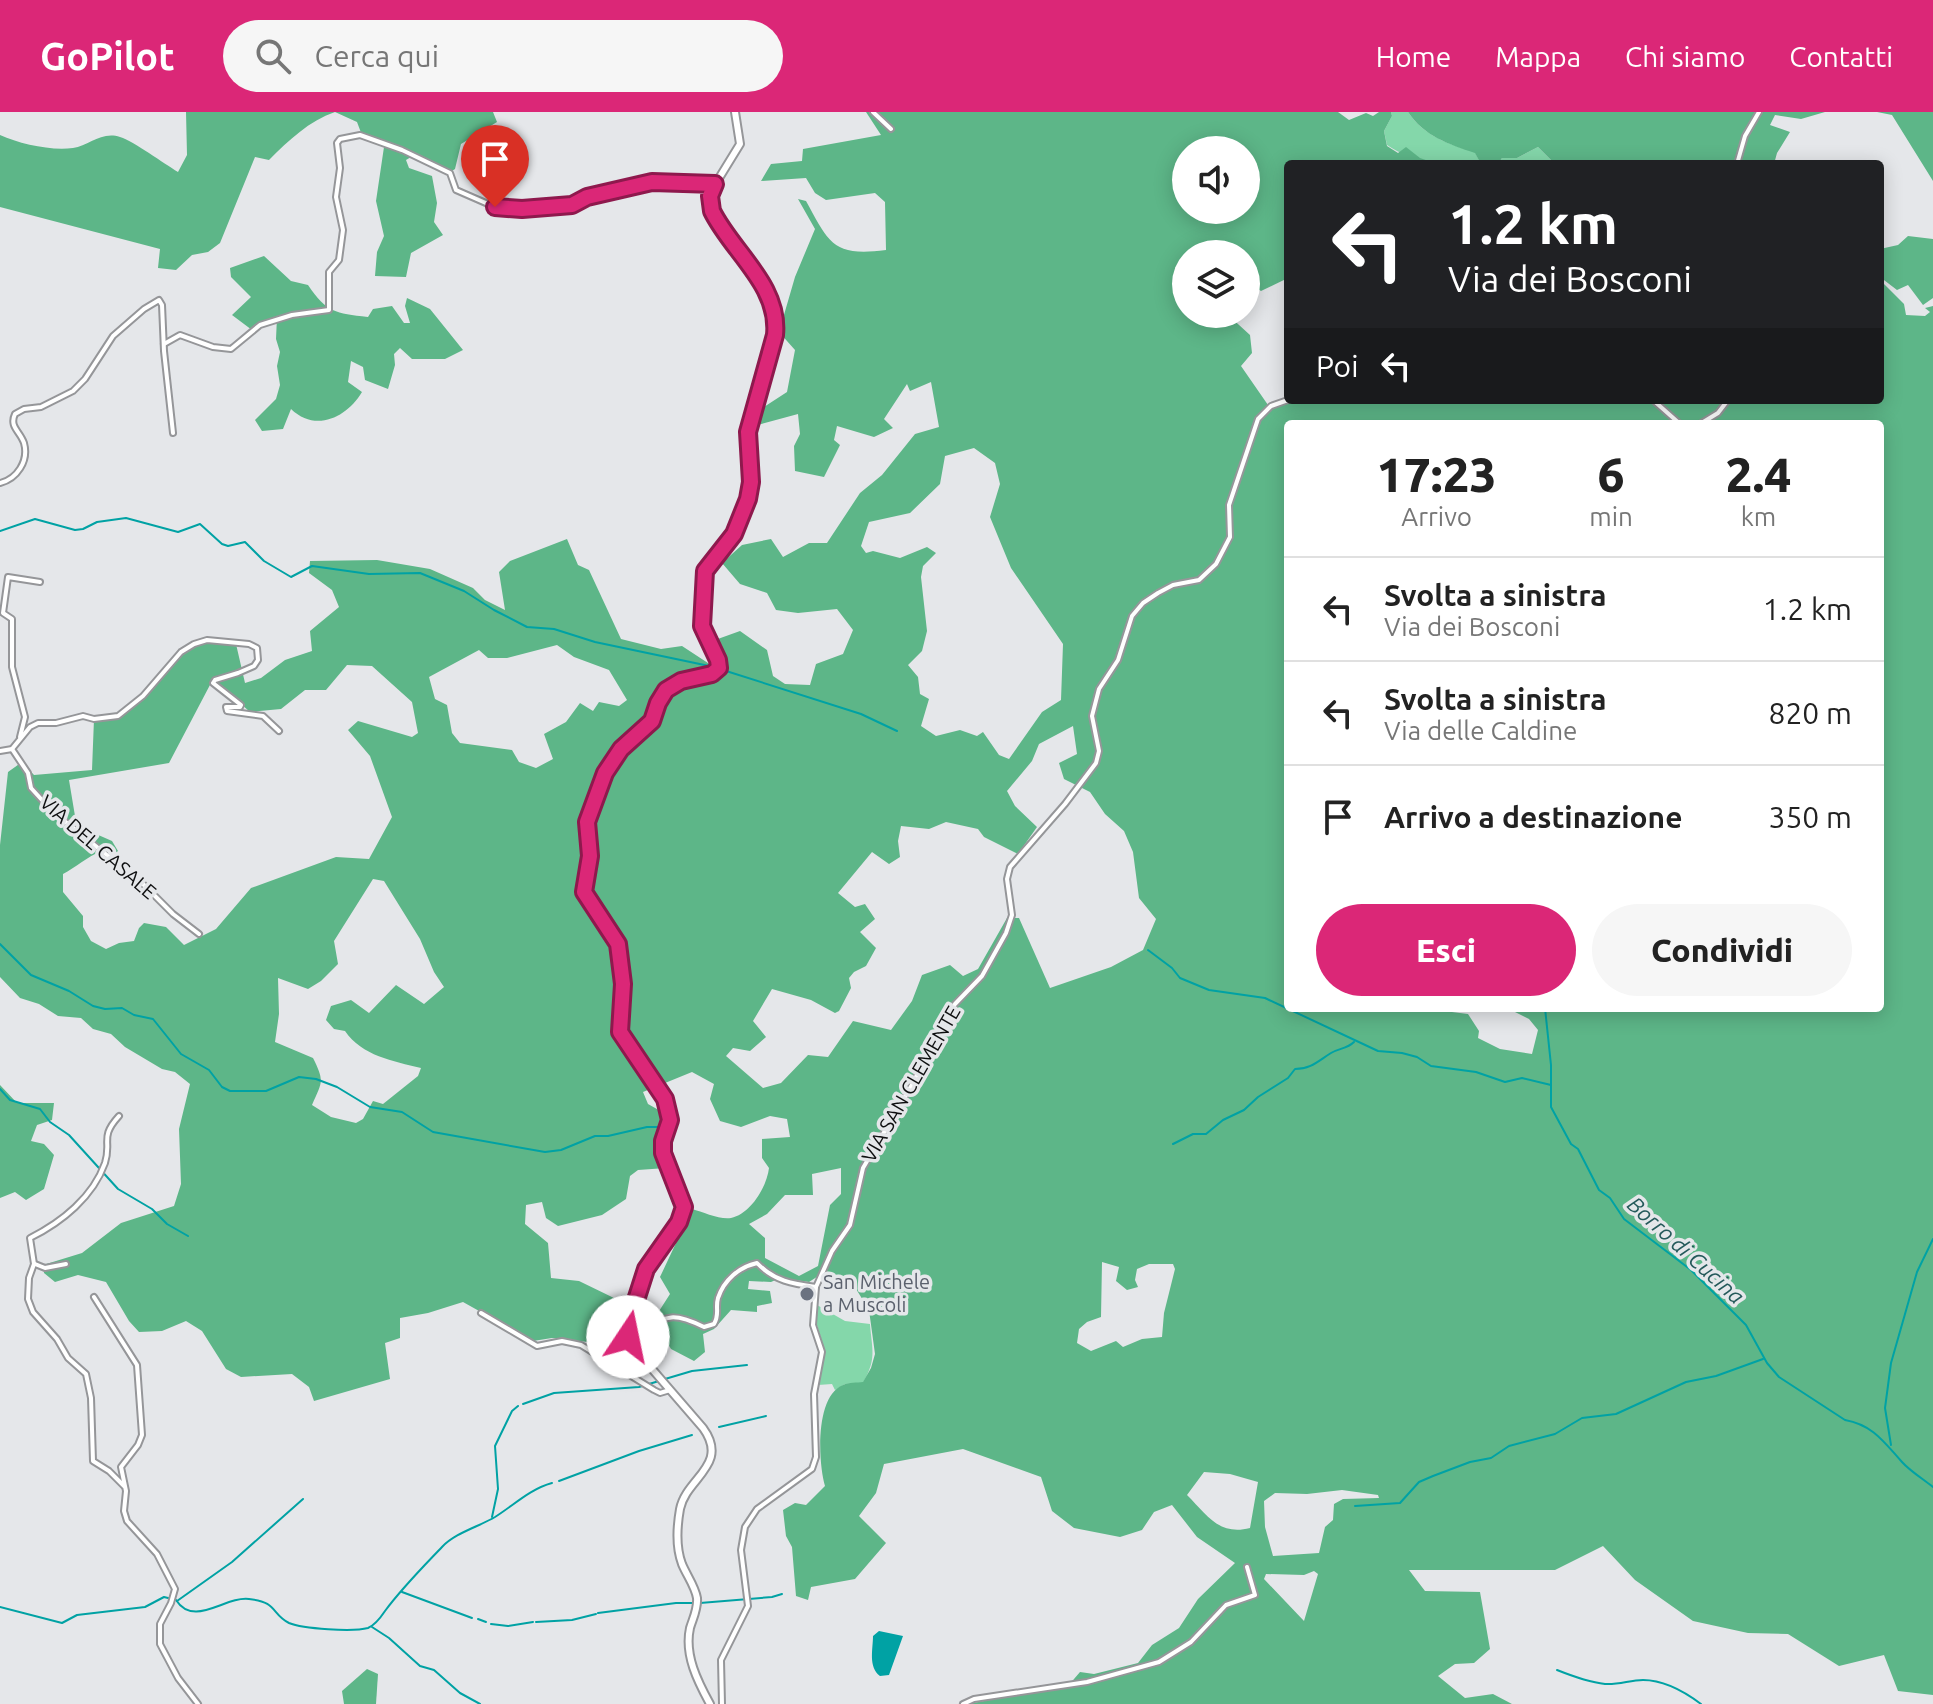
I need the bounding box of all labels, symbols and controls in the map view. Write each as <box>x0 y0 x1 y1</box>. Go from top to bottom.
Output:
search box <box>223 20 783 92</box>
icon: search <box>251 34 295 78</box>
text: GoPilot <box>40 35 175 77</box>
text: Cerca qui <box>315 39 439 73</box>
text: Home <box>1376 41 1451 72</box>
text: Mappa <box>1495 41 1581 72</box>
text: Chi siamo <box>1625 41 1745 72</box>
text: Contatti <box>1789 41 1893 72</box>
pin <box>461 125 529 207</box>
map controls <box>1172 136 1260 328</box>
button: sound <box>1172 136 1260 224</box>
icon: arrive <box>473 137 517 181</box>
icon: left <box>1316 192 1420 296</box>
text: 1.2 km <box>1448 192 1618 255</box>
button: layers <box>1172 240 1260 328</box>
text: Via dei Bosconi <box>1448 258 1692 299</box>
icon: left <box>1374 344 1418 388</box>
text: Poi <box>1316 349 1358 383</box>
text: 17:23 <box>1377 447 1497 501</box>
text: 6 <box>1598 447 1625 501</box>
text: 2.4 <box>1725 447 1791 501</box>
text: Arrivo <box>1401 502 1472 531</box>
text: min <box>1589 502 1633 531</box>
text: km <box>1741 502 1776 531</box>
text: Svolta a sinistra <box>1384 578 1607 612</box>
icon: left <box>1316 587 1360 631</box>
text: 1.2 km <box>1763 592 1852 626</box>
text: Via dei Bosconi <box>1384 612 1560 641</box>
text: Svolta a sinistra <box>1384 682 1607 716</box>
icon: left <box>1316 691 1360 735</box>
text: 820 m <box>1768 696 1852 730</box>
text: Via delle Caldine <box>1384 716 1577 745</box>
street label: VIA DEL CASALE <box>36 790 161 903</box>
icon: arrive <box>1316 795 1360 839</box>
text: Arrivo a destinazione <box>1384 800 1682 834</box>
text: 350 m <box>1768 800 1852 834</box>
button: Esci <box>1316 904 1576 996</box>
button: Condividi <box>1592 904 1852 996</box>
street label: VIA SAN CLEMENTE <box>856 1002 965 1166</box>
water label: Borro di Cucina <box>1623 1191 1750 1308</box>
place label: San Michele a Muscoli <box>823 1270 930 1316</box>
marker: San Michele a Muscoli <box>798 1285 816 1303</box>
position arrow <box>586 1295 670 1379</box>

